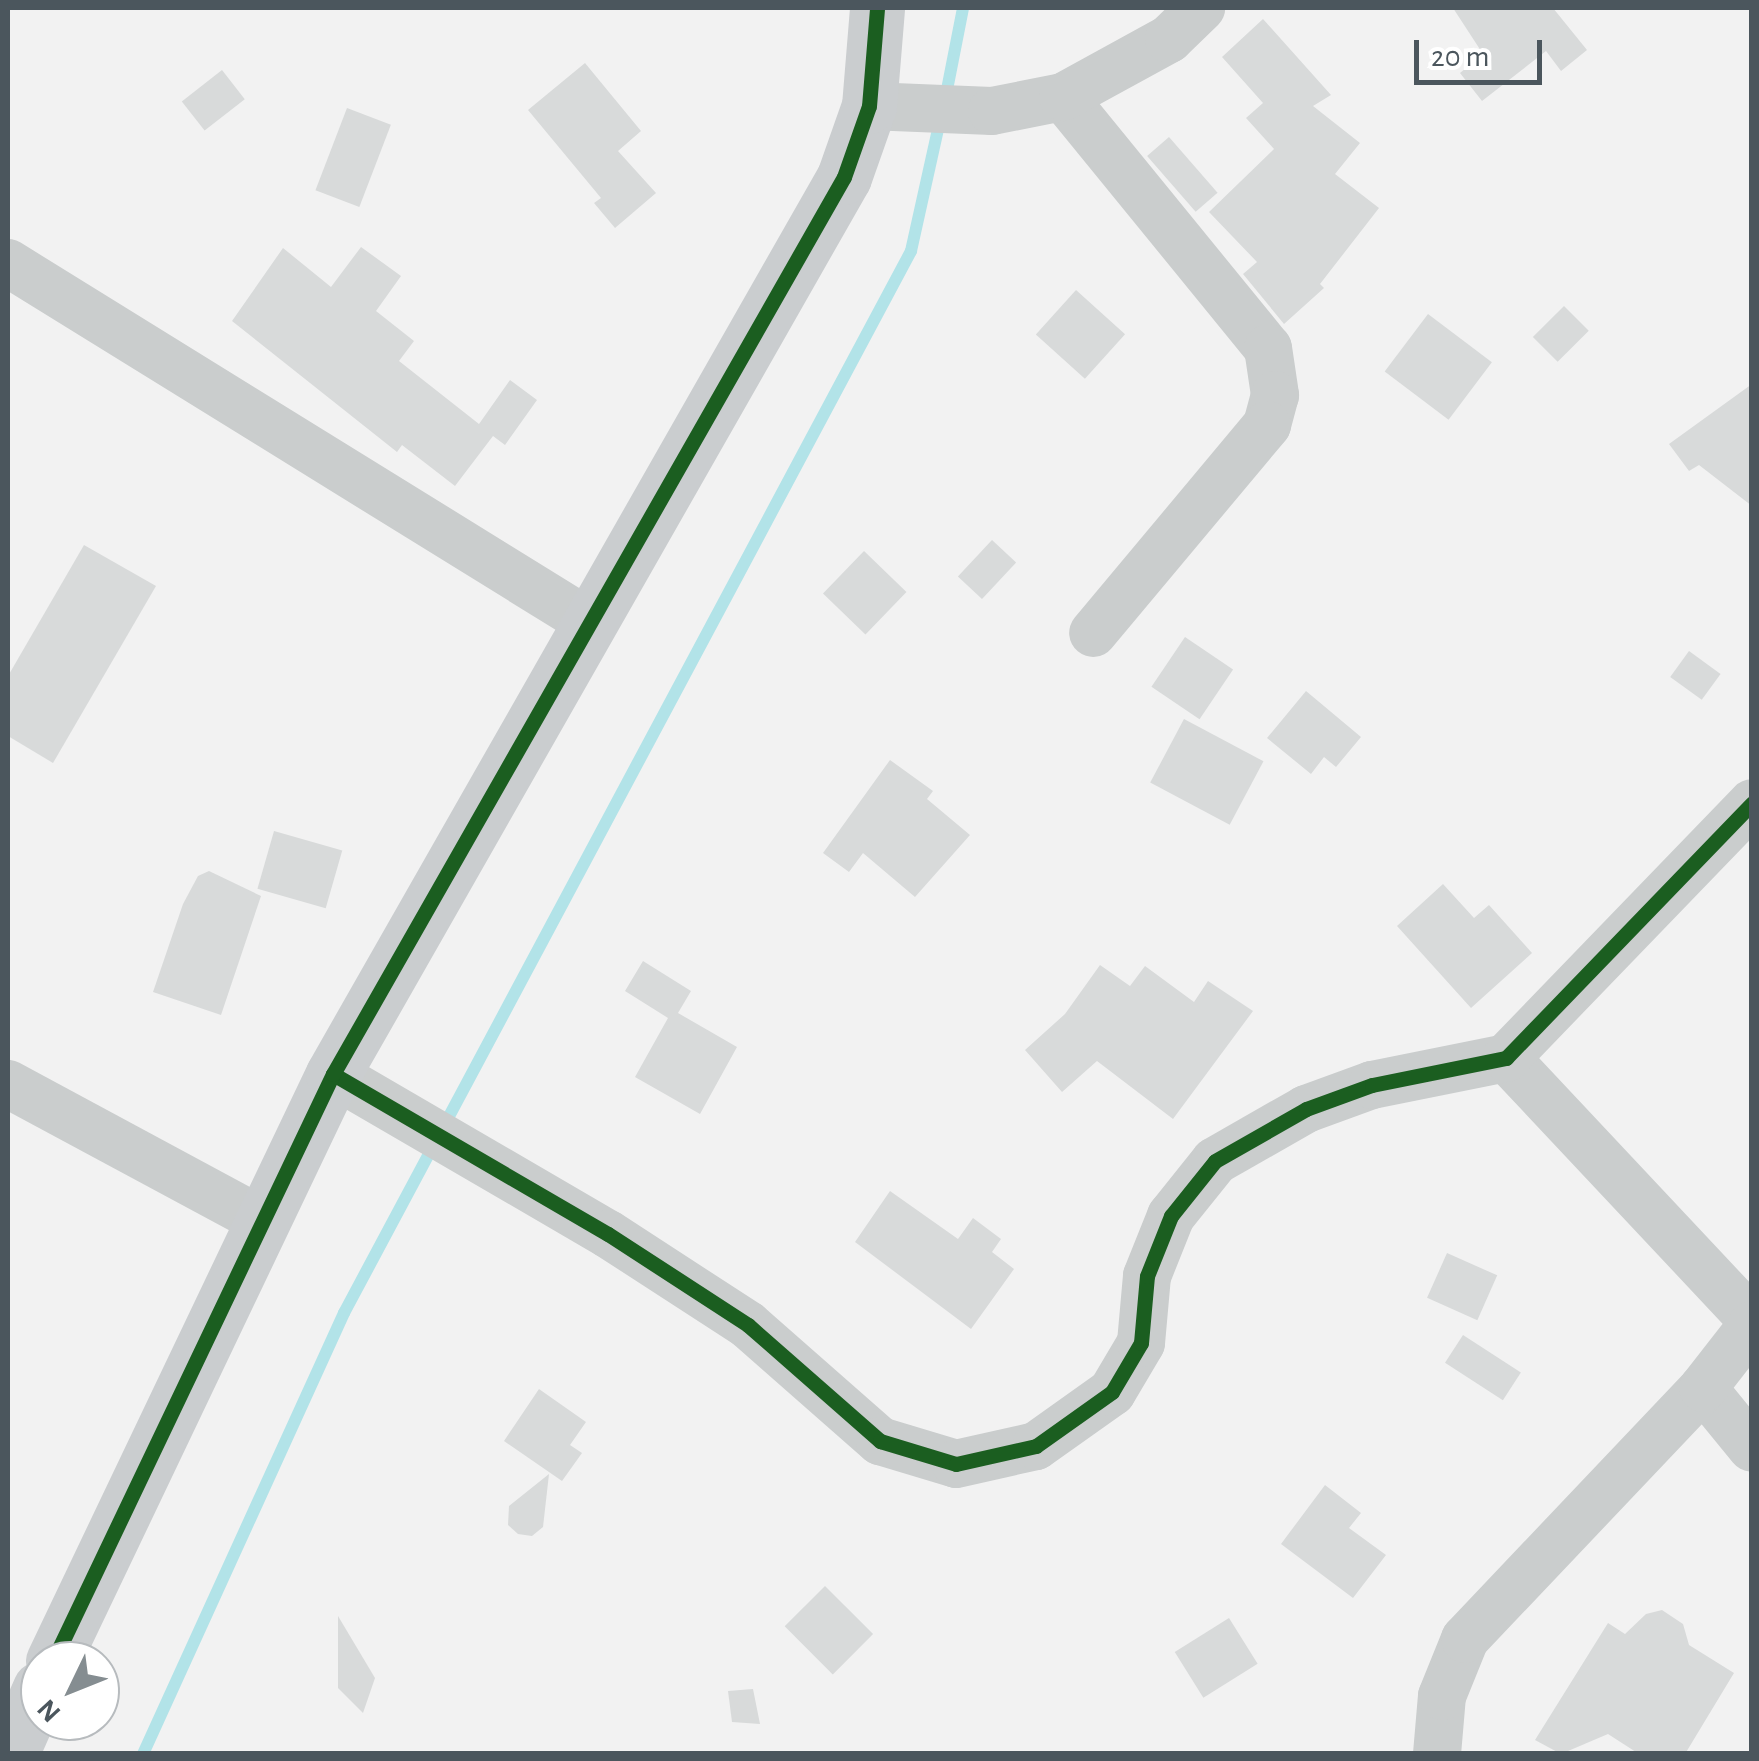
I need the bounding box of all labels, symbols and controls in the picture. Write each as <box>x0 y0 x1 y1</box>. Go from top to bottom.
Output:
scale bar <box>1419 20 1546 82</box>
text: 20 m <box>1431 42 1489 72</box>
north arrow <box>20 1641 120 1741</box>
text: N <box>33 1693 66 1727</box>

